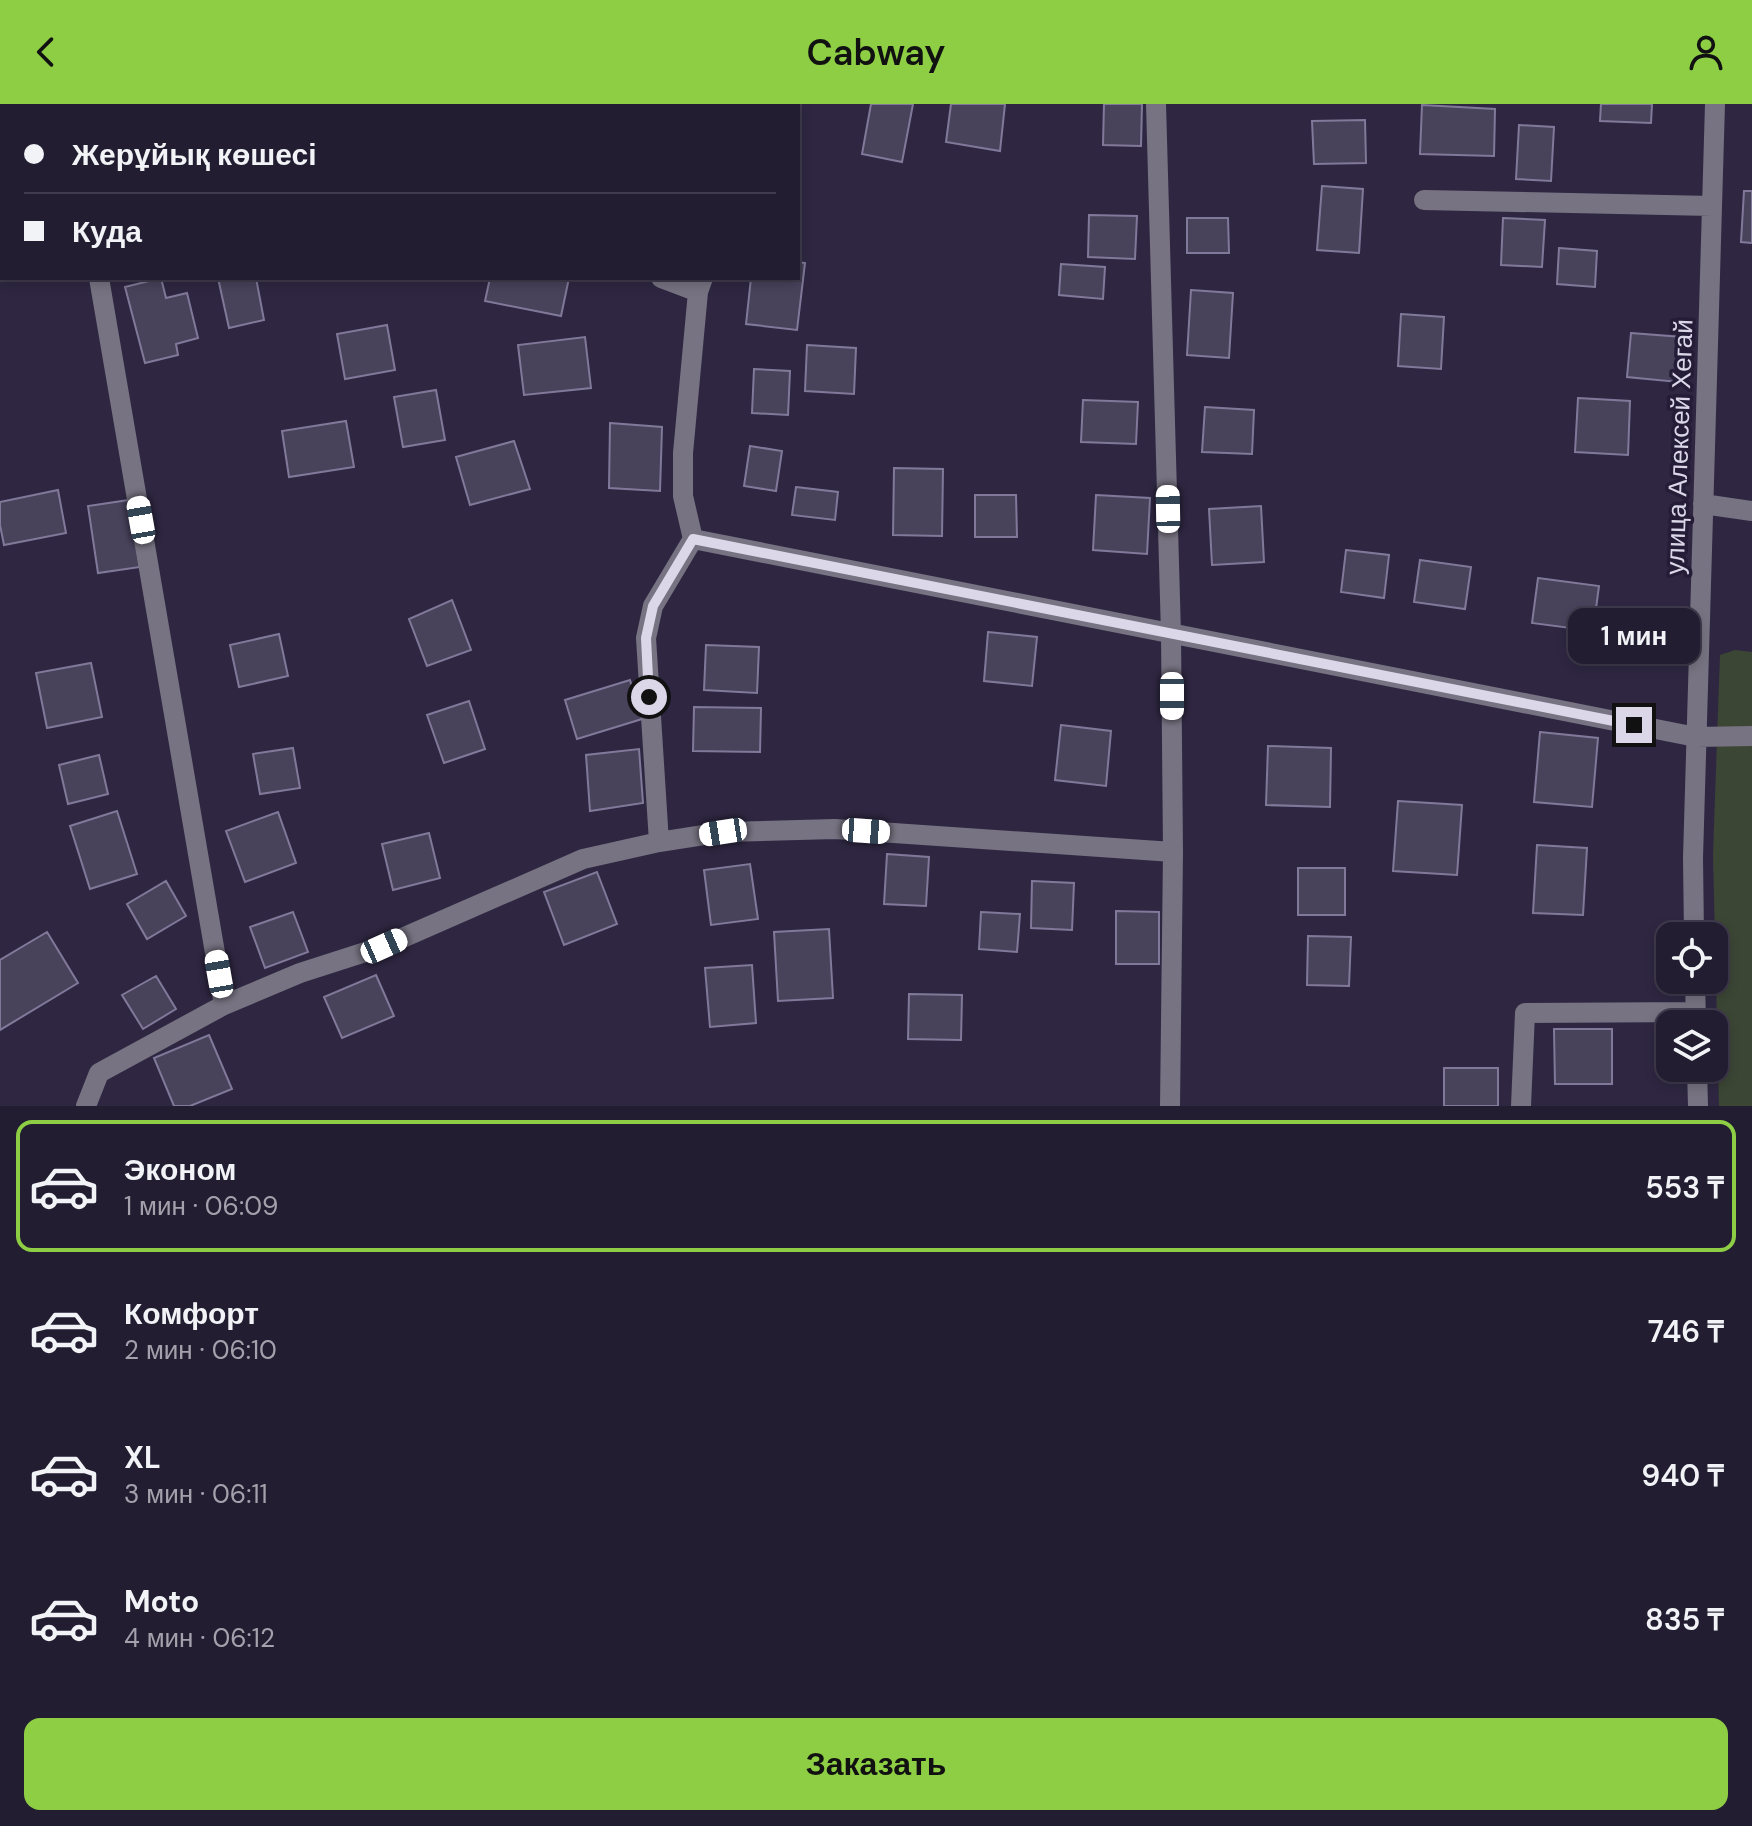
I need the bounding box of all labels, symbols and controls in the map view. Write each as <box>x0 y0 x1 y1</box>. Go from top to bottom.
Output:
text: Cabway <box>807 29 945 76</box>
icon: back <box>24 30 68 74</box>
icon: person <box>1684 30 1728 74</box>
text: Жерұйық көшесі <box>72 135 317 174</box>
text: Куда <box>72 212 142 251</box>
street label: улица Алексей Хегай <box>1658 319 1700 575</box>
car <box>1156 485 1180 533</box>
car <box>125 494 157 546</box>
callout: 1 мин <box>1568 609 1700 665</box>
text: 1 мин <box>1601 619 1667 653</box>
car <box>1160 672 1184 720</box>
route start <box>631 679 667 715</box>
route end <box>1616 707 1652 743</box>
car <box>697 816 749 848</box>
car <box>841 817 891 845</box>
map controls <box>1656 922 1728 1082</box>
button: locate <box>1656 922 1728 994</box>
car <box>357 925 411 967</box>
car <box>203 948 235 1000</box>
button: layers <box>1656 1010 1728 1082</box>
icon: car <box>28 1150 100 1222</box>
text: Эконом <box>124 1150 237 1189</box>
text: 553 ₸ <box>1645 1168 1724 1207</box>
text: 1 мин · 06:09 <box>124 1189 278 1223</box>
icon: car <box>28 1294 100 1366</box>
text: Комфорт <box>124 1294 259 1333</box>
text: 746 ₸ <box>1648 1312 1724 1351</box>
text: 2 мин · 06:10 <box>124 1333 277 1367</box>
icon: car <box>28 1438 100 1510</box>
text: XL <box>124 1438 161 1477</box>
text: 940 ₸ <box>1641 1456 1724 1495</box>
text: 3 мин · 06:11 <box>124 1477 268 1511</box>
icon: car <box>28 1582 100 1654</box>
text: Moto <box>124 1582 199 1621</box>
text: 835 ₸ <box>1645 1600 1724 1639</box>
text: 4 мин · 06:12 <box>124 1621 275 1655</box>
button: Заказать <box>24 1718 1728 1810</box>

